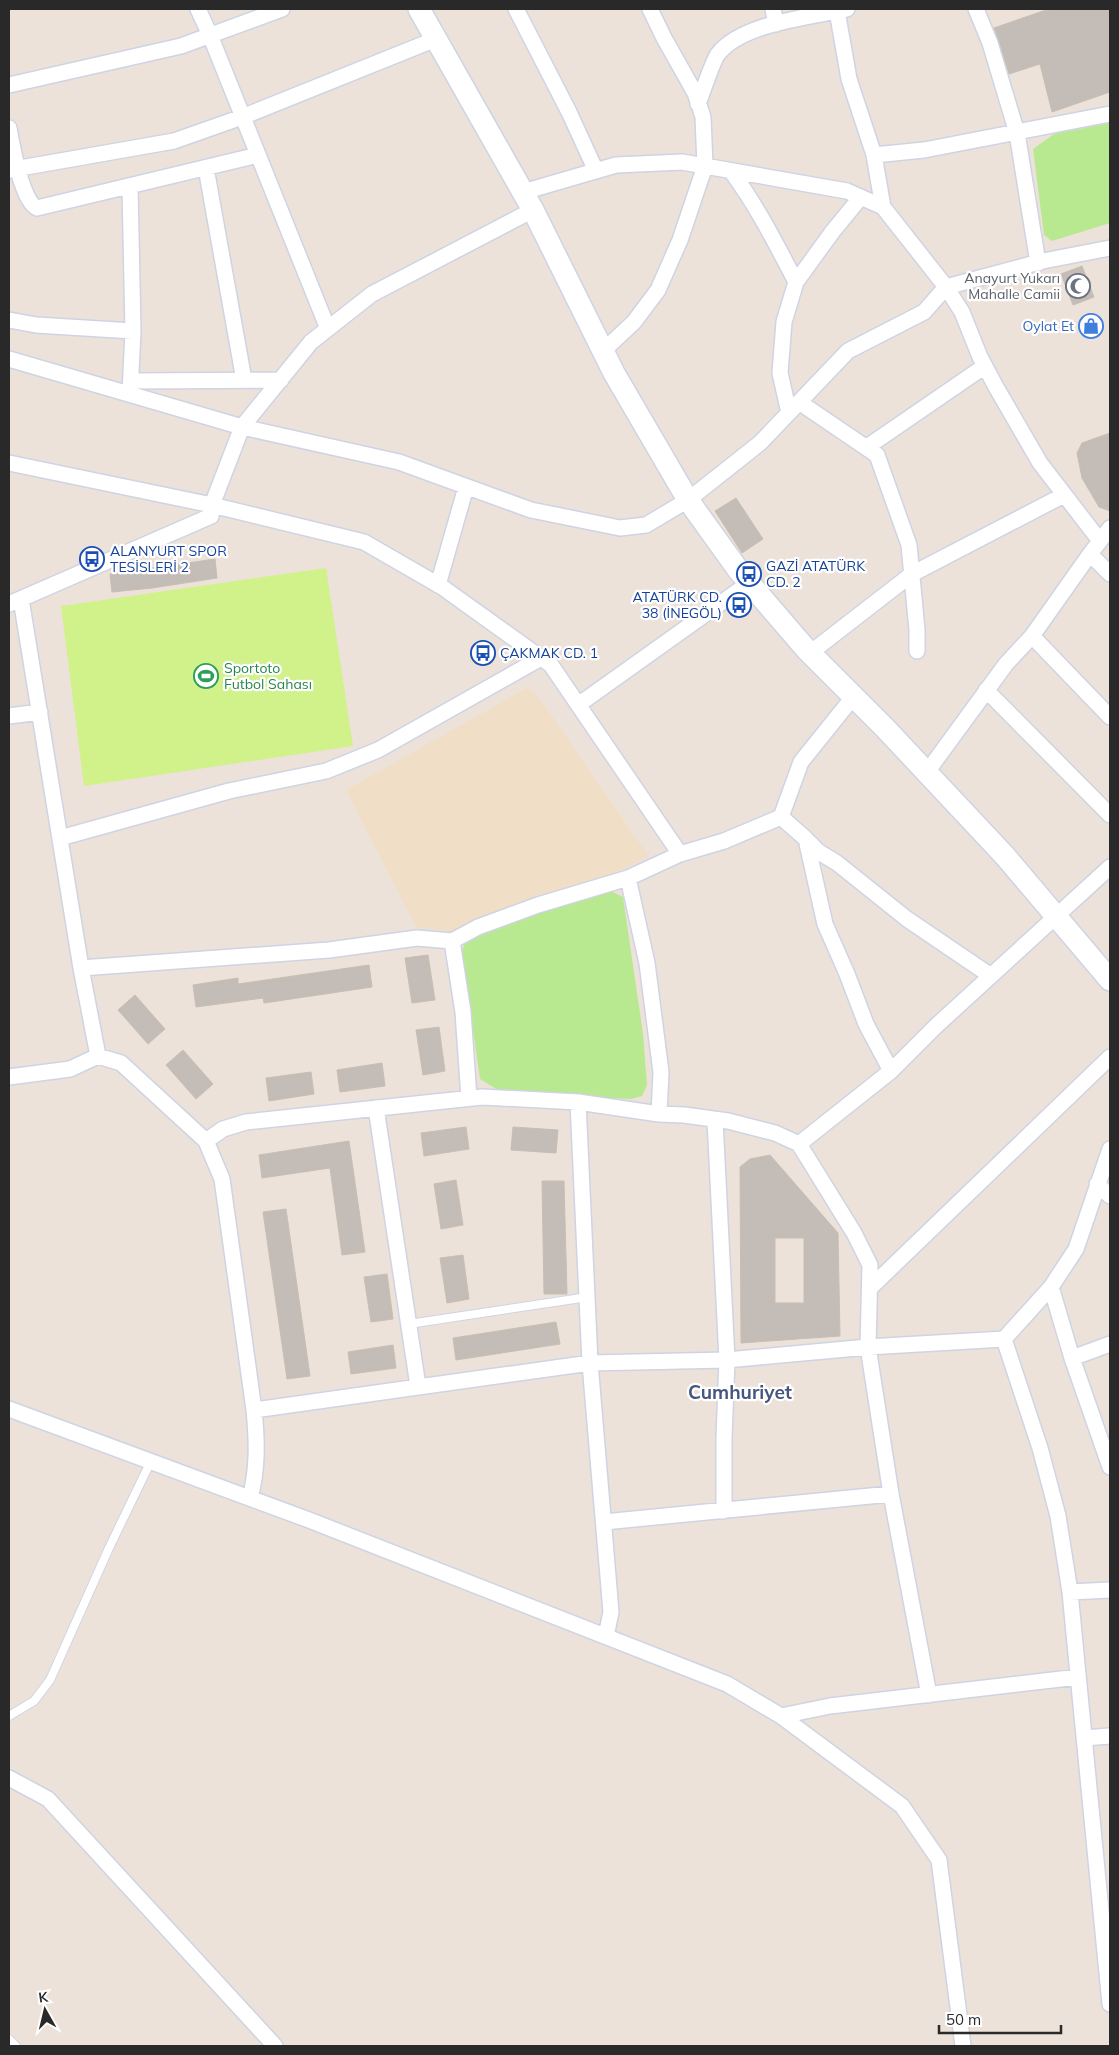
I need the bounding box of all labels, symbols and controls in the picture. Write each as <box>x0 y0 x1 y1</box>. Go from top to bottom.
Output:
place label: Anayurt Yukarı Mahalle Camii <box>964 269 1060 303</box>
mosque icon: Anayurt Yukarı Mahalle Camii <box>1065 273 1091 299</box>
shop icon: Oylat Et <box>1078 313 1104 339</box>
place label: Oylat Et <box>1022 317 1074 335</box>
place label: ALANYURT SPOR TESİSLERİ 2 <box>110 542 227 576</box>
bus stop icon: ALANYURT SPOR TESİSLERİ 2 <box>79 546 105 572</box>
place label: GAZİ ATATÜRK CD. 2 <box>766 557 866 591</box>
bus stop icon: GAZİ ATATÜRK CD. 2 <box>736 561 762 587</box>
place label: ATATÜRK CD. 38 (İNEGÖL) <box>633 588 722 622</box>
bus stop icon: ATATÜRK CD. 38 (İNEGÖL) <box>726 592 752 618</box>
bus stop icon: ÇAKMAK CD. 1 <box>470 640 496 666</box>
place label: ÇAKMAK CD. 1 <box>500 644 598 662</box>
place label: Sportoto Futbol Sahası <box>224 659 312 693</box>
sports icon: Sportoto Futbol Sahası <box>193 663 219 689</box>
district label: Cumhuriyet <box>688 1380 792 1404</box>
north arrow <box>20 1985 70 2035</box>
text: K <box>37 1987 50 2007</box>
scale bar <box>939 2002 1062 2034</box>
text: 50 m <box>946 2010 981 2029</box>

